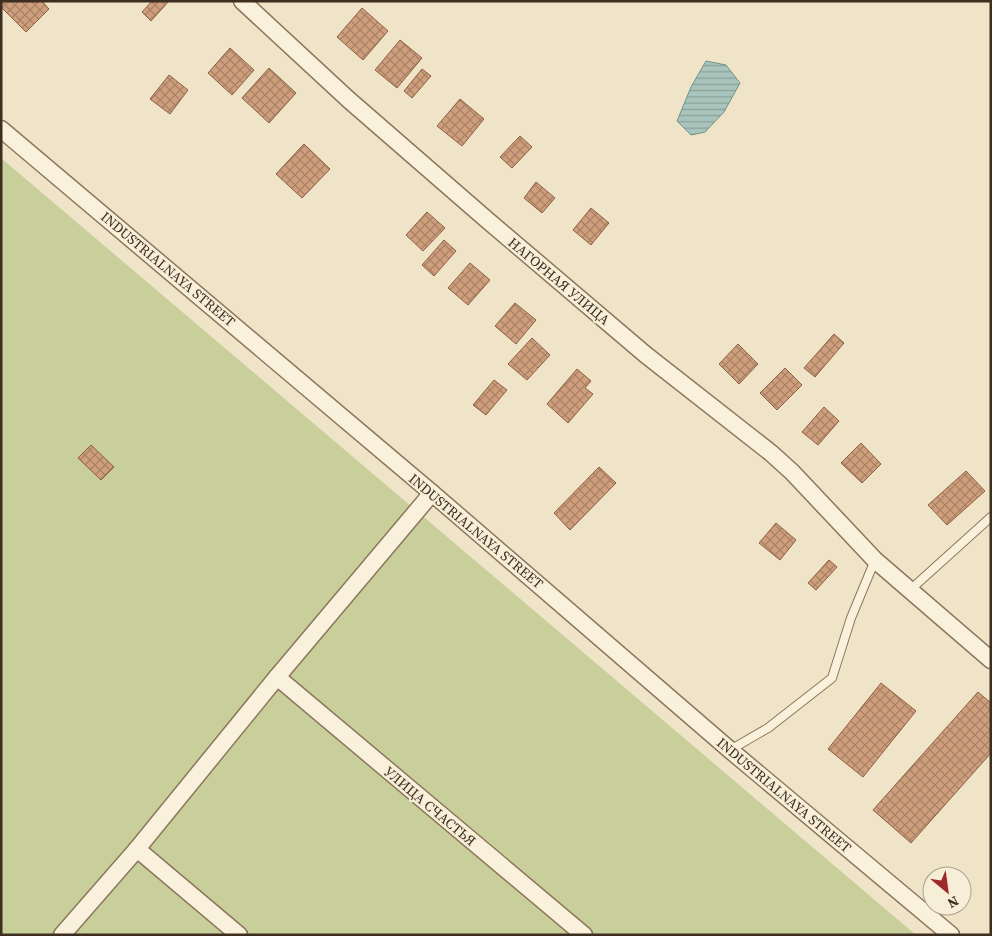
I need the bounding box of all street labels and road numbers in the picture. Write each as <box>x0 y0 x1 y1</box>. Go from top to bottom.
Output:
street label: INDUSTRIALNAYA STREET <box>96 207 240 332</box>
street label: НАГОРНАЯ УЛИЦА <box>504 232 615 330</box>
street label: INDUSTRIALNAYA STREET <box>404 469 548 594</box>
street label: INDUSTRIALNAYA STREET <box>712 733 856 858</box>
street label: УЛИЦА СЧАСТЬЯ <box>380 762 480 850</box>

